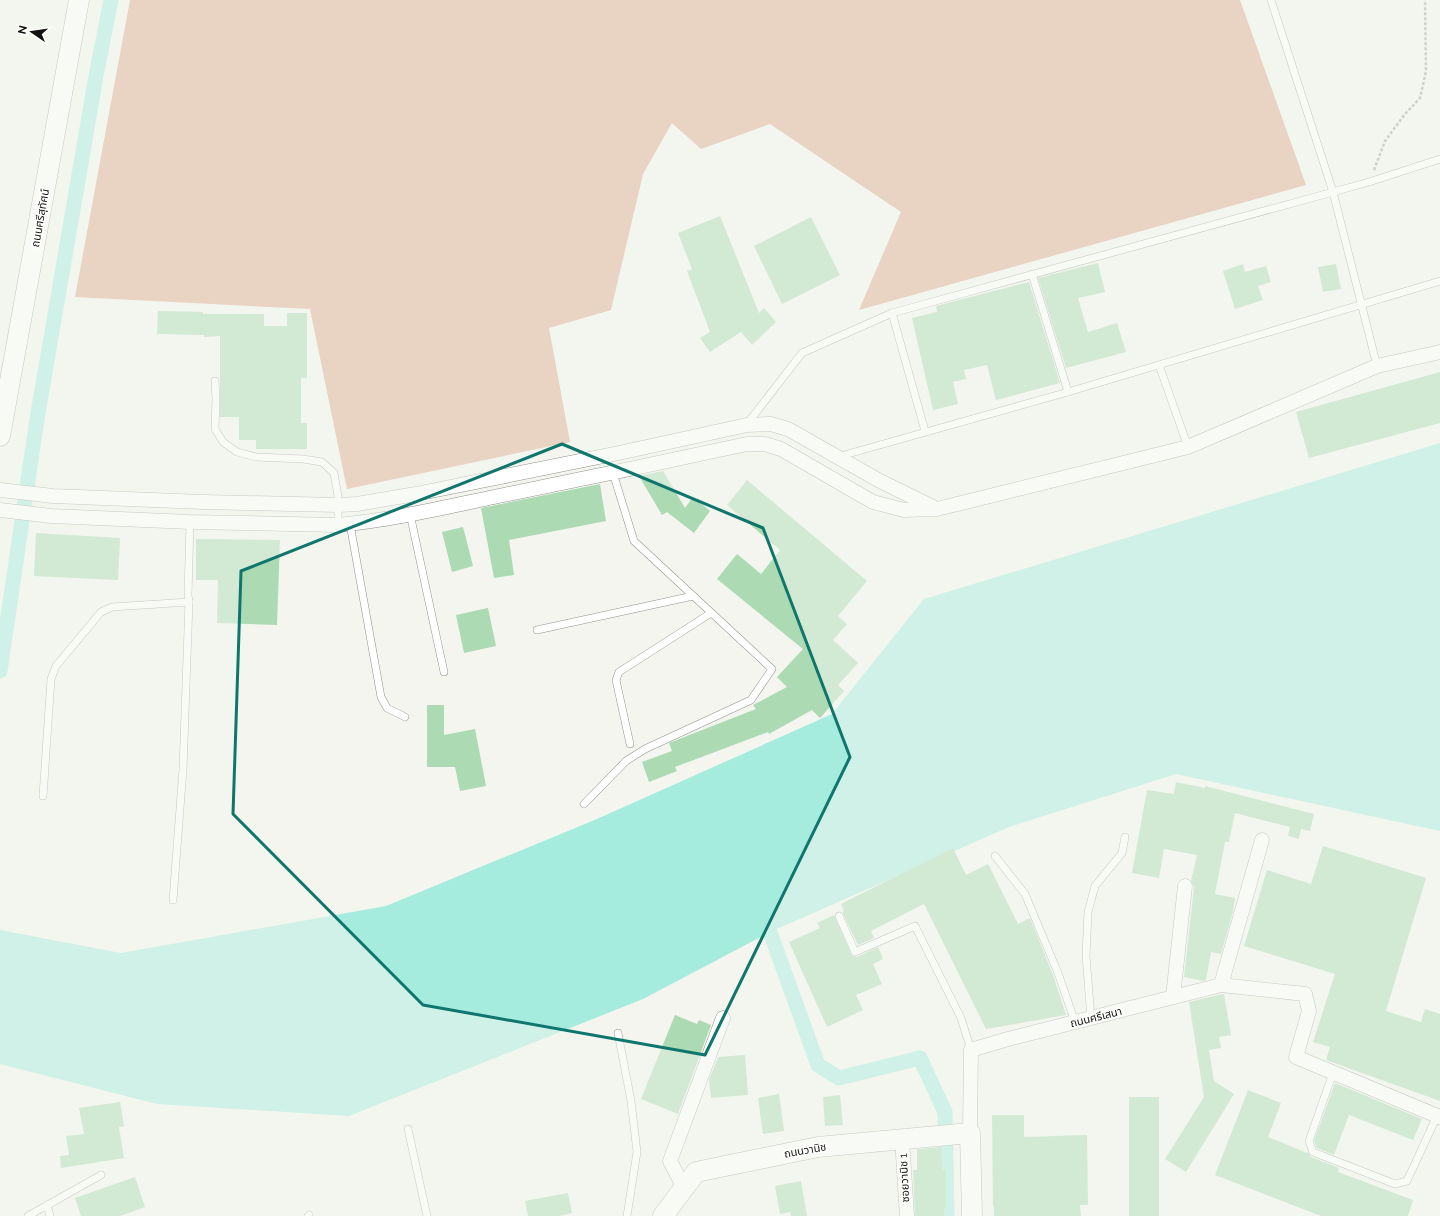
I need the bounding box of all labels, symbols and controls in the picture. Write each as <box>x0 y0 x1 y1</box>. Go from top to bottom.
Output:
north arrow <box>12 12 52 52</box>
text: N <box>15 24 30 35</box>
street label: ถนนศรีสุทัศน์ <box>29 188 52 248</box>
street label: ถนนศรีเสนา <box>1069 1005 1123 1030</box>
street label: ถนนวานิช <box>783 1140 827 1161</box>
street label: ซอยวานิช 1 <box>897 1153 912 1203</box>

